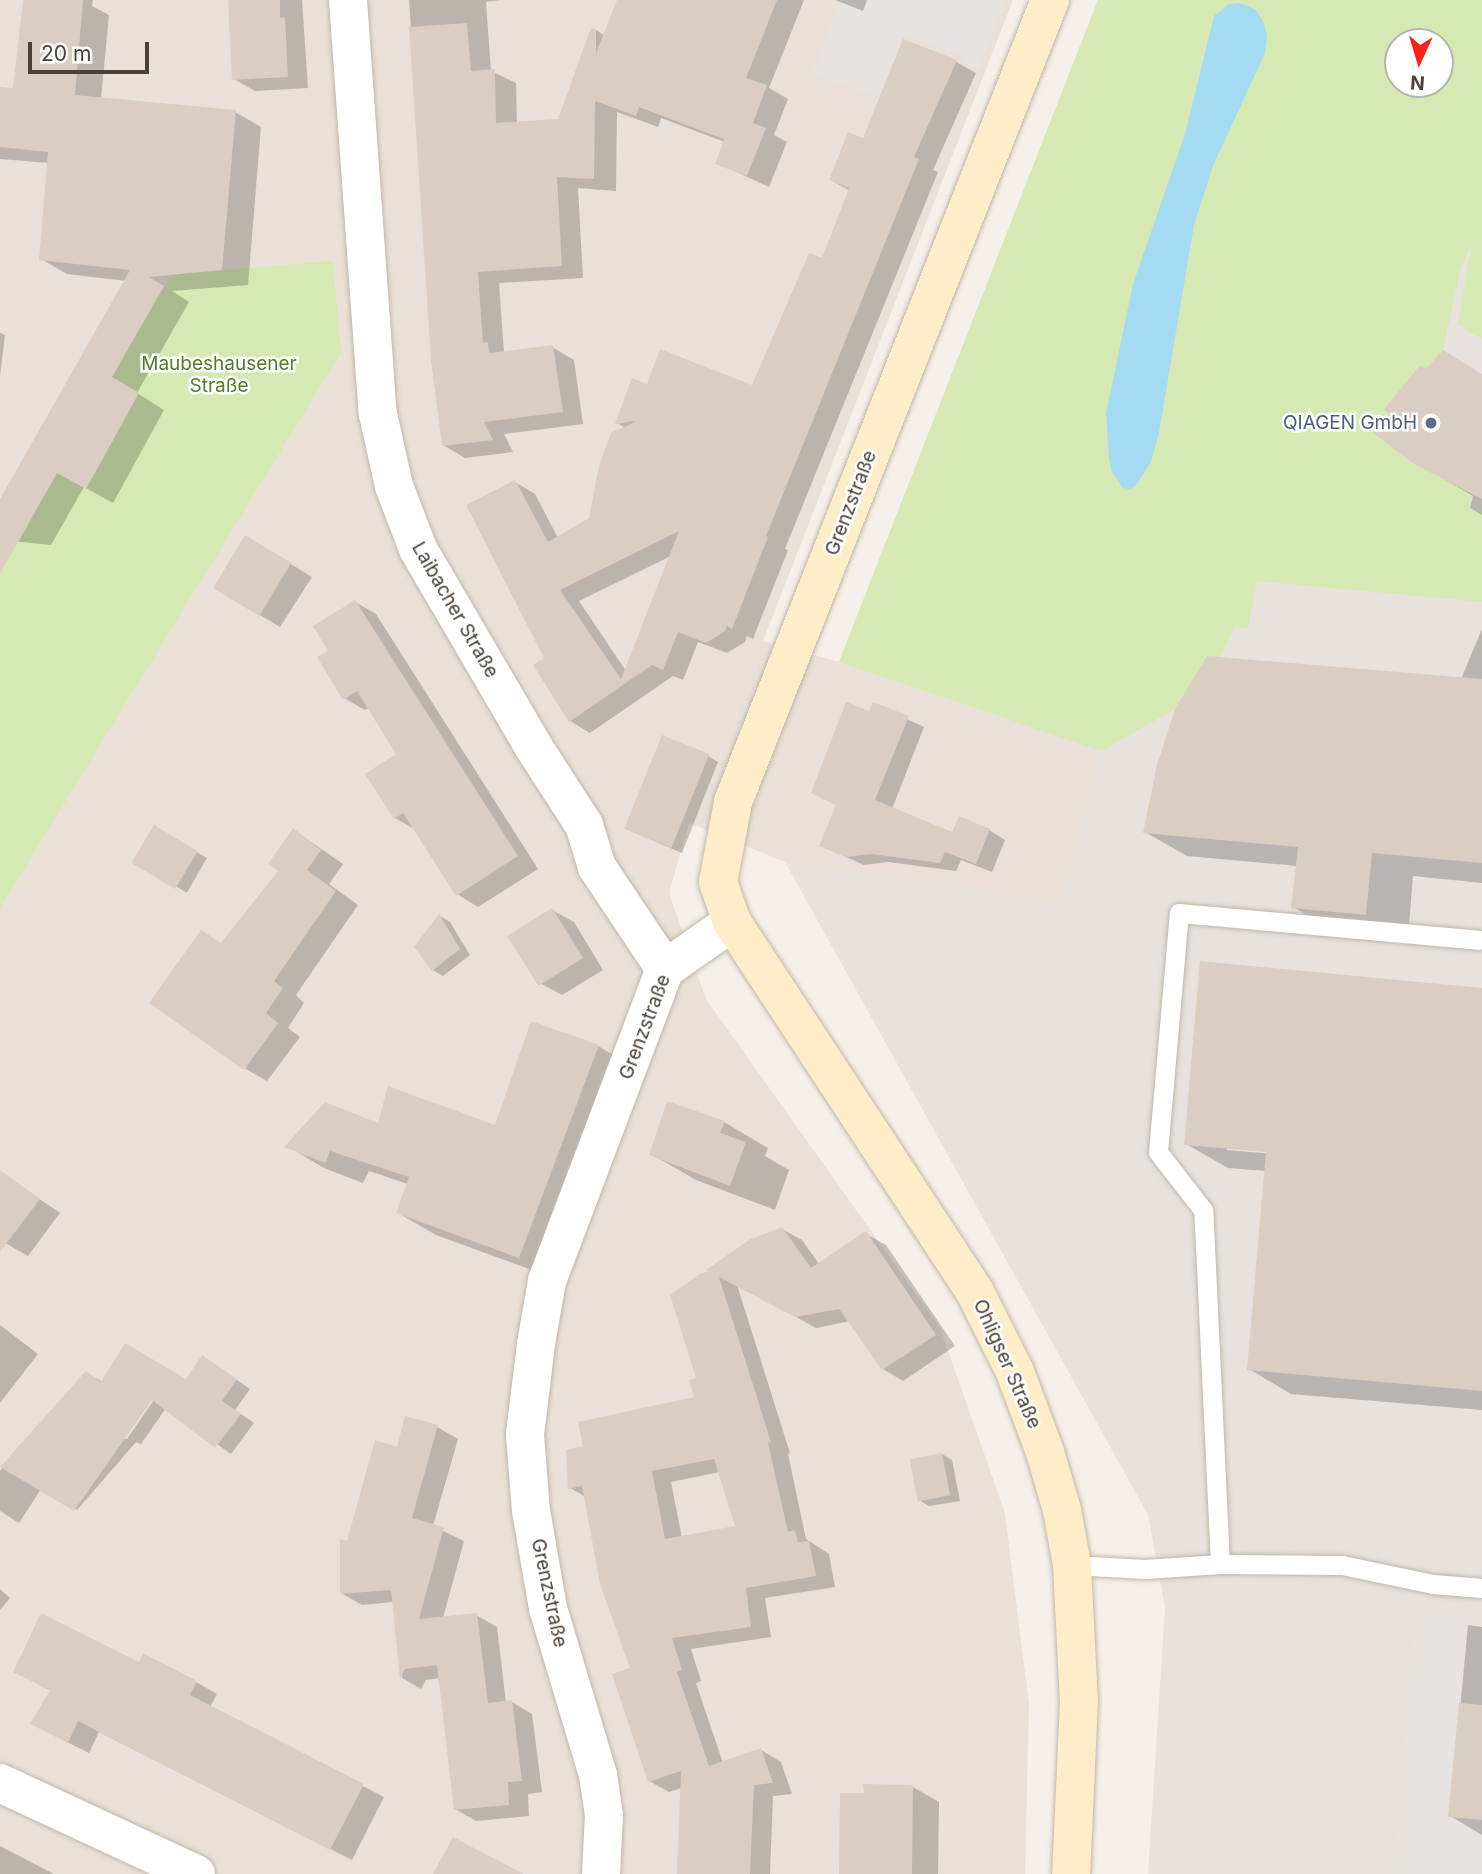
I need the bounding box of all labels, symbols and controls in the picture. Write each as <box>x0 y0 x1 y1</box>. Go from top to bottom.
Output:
scale bar <box>32 28 152 72</box>
north arrow <box>1384 28 1454 98</box>
text: 20 m <box>41 41 91 66</box>
text: N <box>1410 70 1426 94</box>
park label: Maubeshausener Straße <box>141 353 297 397</box>
place label: QIAGEN GmbH <box>1283 412 1417 434</box>
marker: QIAGEN GmbH <box>1423 415 1439 431</box>
street label: Grenzstraße <box>821 447 881 559</box>
street label: Laibacher Straße <box>407 538 503 682</box>
street label: Grenzstraße <box>615 971 675 1083</box>
street label: Ohligser Straße <box>968 1296 1046 1432</box>
street label: Grenzstraße <box>526 1537 572 1649</box>

